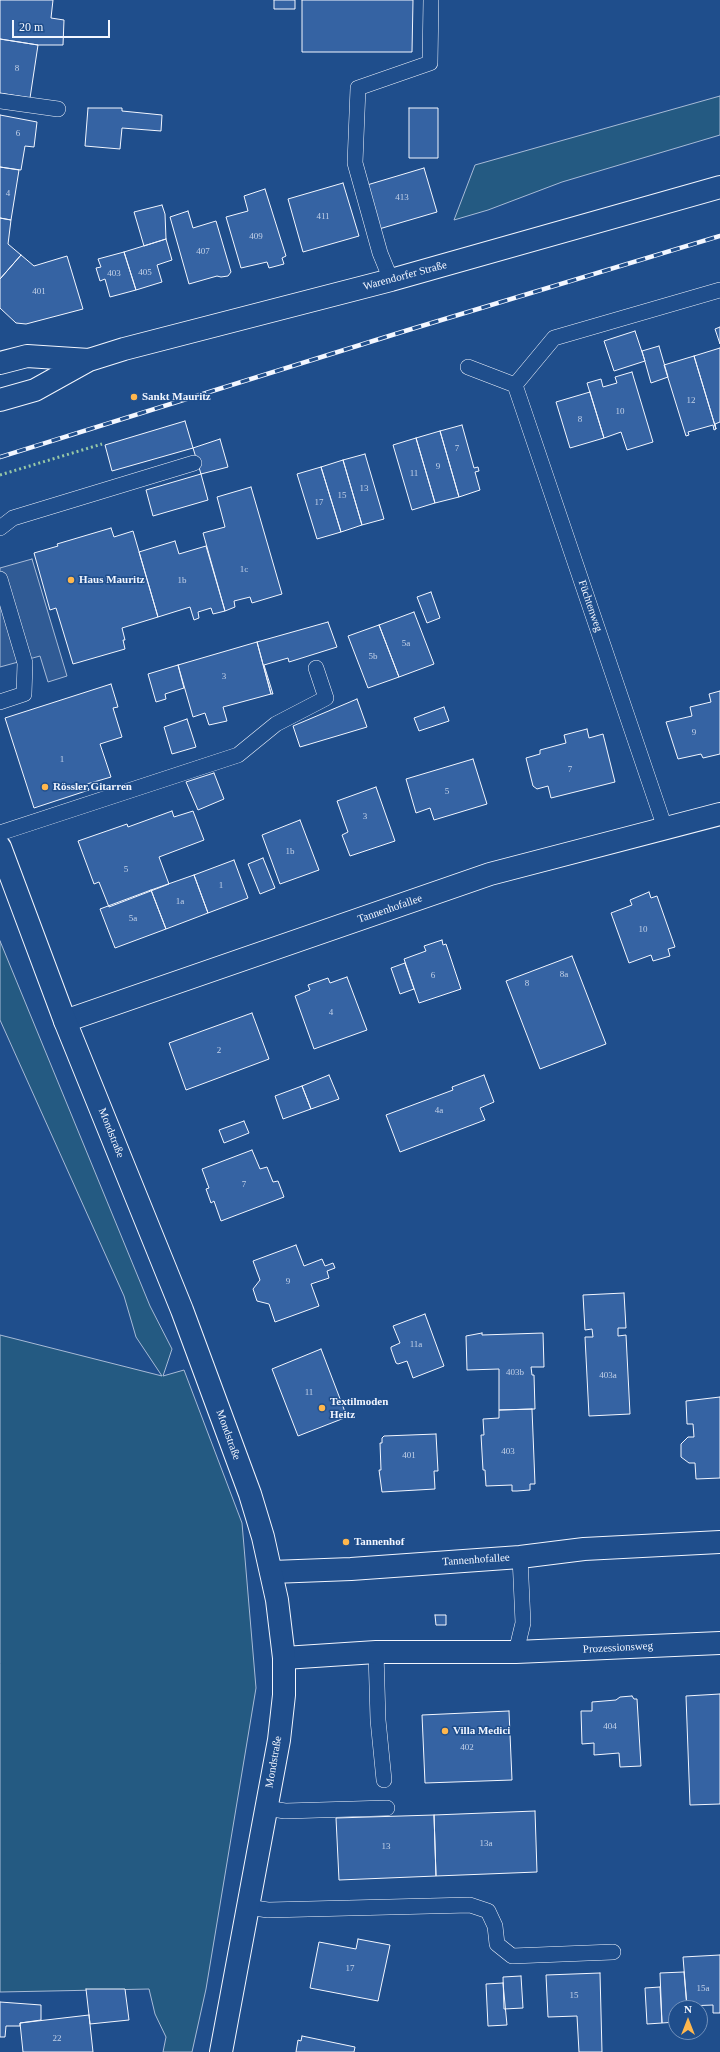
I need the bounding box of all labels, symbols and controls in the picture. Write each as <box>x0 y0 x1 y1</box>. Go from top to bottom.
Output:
scale bar <box>14 12 112 38</box>
text: 20 m <box>19 20 43 34</box>
house number: 8 <box>15 64 19 74</box>
house number: 6 <box>16 129 20 139</box>
house number: 4 <box>6 189 10 199</box>
house number: 413 <box>395 193 409 203</box>
house number: 411 <box>316 212 330 222</box>
house number: 409 <box>249 232 263 242</box>
house number: 407 <box>196 247 210 257</box>
street label: Warendorfer Straße <box>362 258 448 294</box>
house number: 405 <box>138 268 152 278</box>
house number: 403 <box>107 269 121 279</box>
house number: 401 <box>32 287 46 297</box>
place label: Sankt Mauritz <box>142 390 211 404</box>
marker: Sankt Mauritz <box>129 392 139 402</box>
house number: 12 <box>686 396 696 406</box>
house number: 10 <box>616 407 624 417</box>
house number: 8 <box>578 415 582 425</box>
house number: 7 <box>455 444 459 454</box>
house number: 9 <box>436 462 440 472</box>
house number: 11 <box>410 469 418 479</box>
house number: 13 <box>360 484 368 494</box>
house number: 15 <box>338 491 346 501</box>
house number: 17 <box>314 498 324 508</box>
house number: 1c <box>240 565 248 575</box>
place label: Haus Mauritz <box>79 573 145 587</box>
marker: Haus Mauritz <box>66 575 76 585</box>
house number: 1b <box>178 576 186 586</box>
street label: Füchtenweg <box>575 578 605 634</box>
house number: 5a <box>402 639 410 649</box>
house number: 5b <box>368 652 378 662</box>
house number: 3 <box>222 672 226 682</box>
house number: 9 <box>692 728 696 738</box>
house number: 1 <box>60 755 64 765</box>
house number: 7 <box>568 765 572 775</box>
place label: Rössler Gitarren <box>53 780 132 794</box>
marker: Rössler Gitarren <box>40 782 50 792</box>
house number: 5 <box>445 787 449 797</box>
house number: 3 <box>363 812 367 822</box>
house number: 1b <box>286 847 294 857</box>
house number: 5 <box>124 865 128 875</box>
house number: 1 <box>219 881 223 891</box>
street label: Tannenhofallee <box>356 892 424 926</box>
house number: 1a <box>176 897 184 907</box>
house number: 5a <box>129 914 137 924</box>
house number: 10 <box>638 925 648 935</box>
house number: 8a <box>560 970 568 980</box>
house number: 6 <box>431 971 435 981</box>
house number: 8 <box>525 979 529 989</box>
house number: 4 <box>329 1008 333 1018</box>
house number: 2 <box>217 1046 221 1056</box>
street label: Mondstraße <box>95 1106 127 1160</box>
house number: 4a <box>435 1106 443 1116</box>
house number: 7 <box>242 1180 246 1190</box>
house number: 9 <box>286 1277 290 1287</box>
house number: 11a <box>410 1340 422 1350</box>
house number: 403b <box>506 1368 524 1378</box>
house number: 403a <box>599 1371 617 1381</box>
house number: 11 <box>305 1388 313 1398</box>
place label: Textilmoden Heitz <box>330 1395 388 1421</box>
marker: Textilmoden Heitz <box>317 1403 327 1413</box>
street label: Mondstraße <box>213 1408 243 1462</box>
house number: 403 <box>501 1447 515 1457</box>
house number: 401 <box>402 1451 416 1461</box>
place label: Tannenhof <box>354 1535 404 1549</box>
marker: Tannenhof <box>341 1537 351 1547</box>
street label: Tannenhofallee <box>442 1551 510 1569</box>
street label: Prozessionsweg <box>583 1640 653 1656</box>
house number: 404 <box>603 1722 617 1732</box>
place label: Villa Medici <box>453 1724 510 1738</box>
marker: Villa Medici <box>440 1726 450 1736</box>
street label: Mondstraße <box>263 1735 285 1789</box>
house number: 402 <box>460 1743 474 1753</box>
house number: 13a <box>480 1839 492 1849</box>
house number: 13 <box>382 1842 390 1852</box>
house number: 17 <box>346 1964 354 1974</box>
house number: 15a <box>697 1984 709 1994</box>
house number: 15 <box>570 1991 578 2001</box>
north arrow <box>668 2000 708 2040</box>
text: N <box>684 2003 692 2015</box>
house number: 22 <box>52 2034 62 2044</box>

